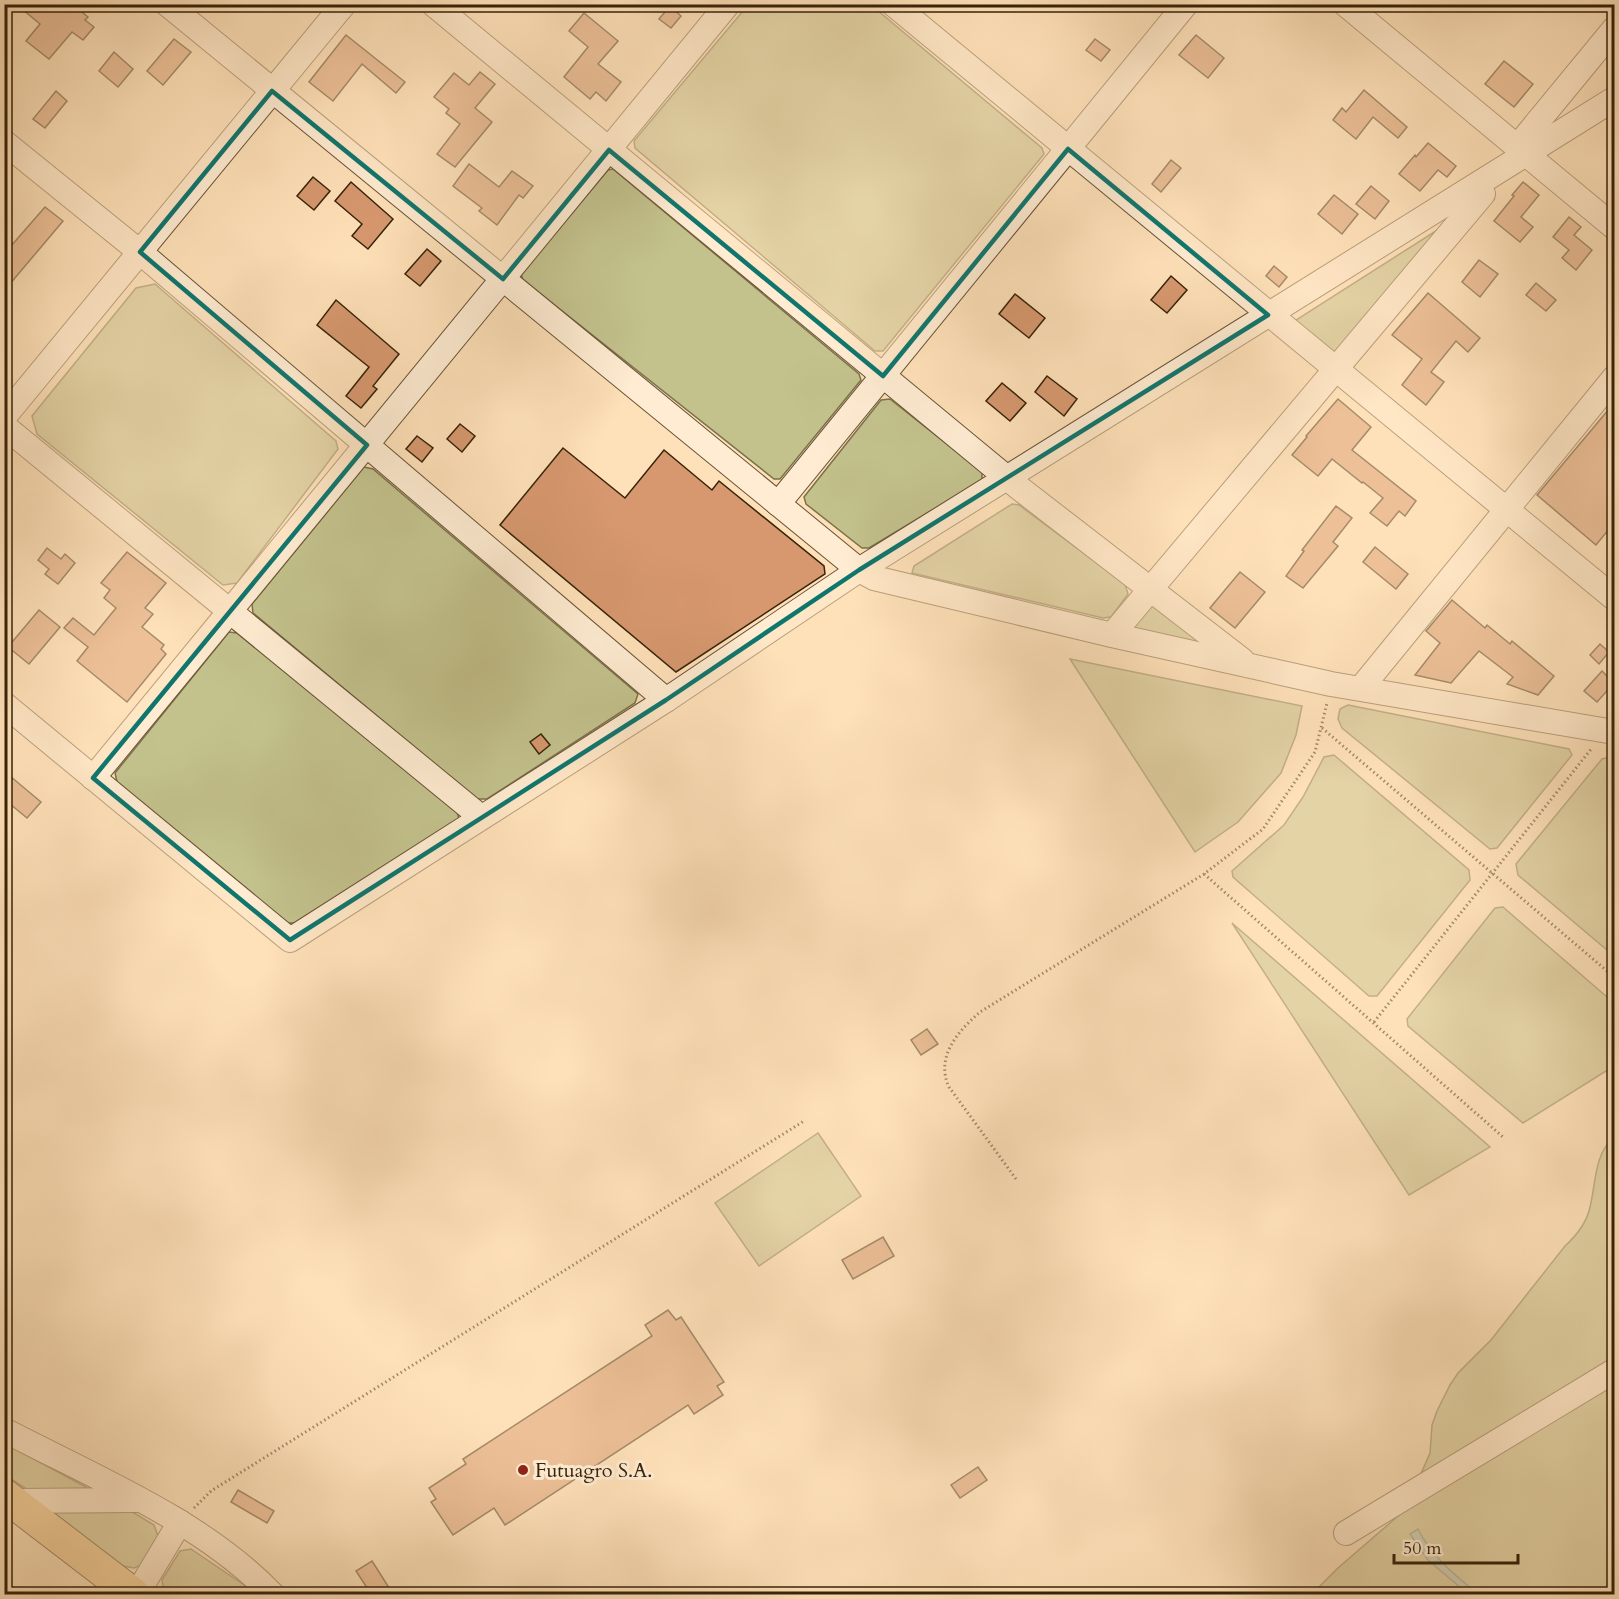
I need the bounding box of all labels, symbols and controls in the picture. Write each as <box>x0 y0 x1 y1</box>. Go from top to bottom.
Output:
place label: Futuagro S.A. <box>535 1457 652 1484</box>
marker: Futuagro S.A. <box>516 1463 530 1477</box>
scale bar <box>1394 1527 1518 1565</box>
text: 50 m <box>1403 1536 1442 1561</box>

